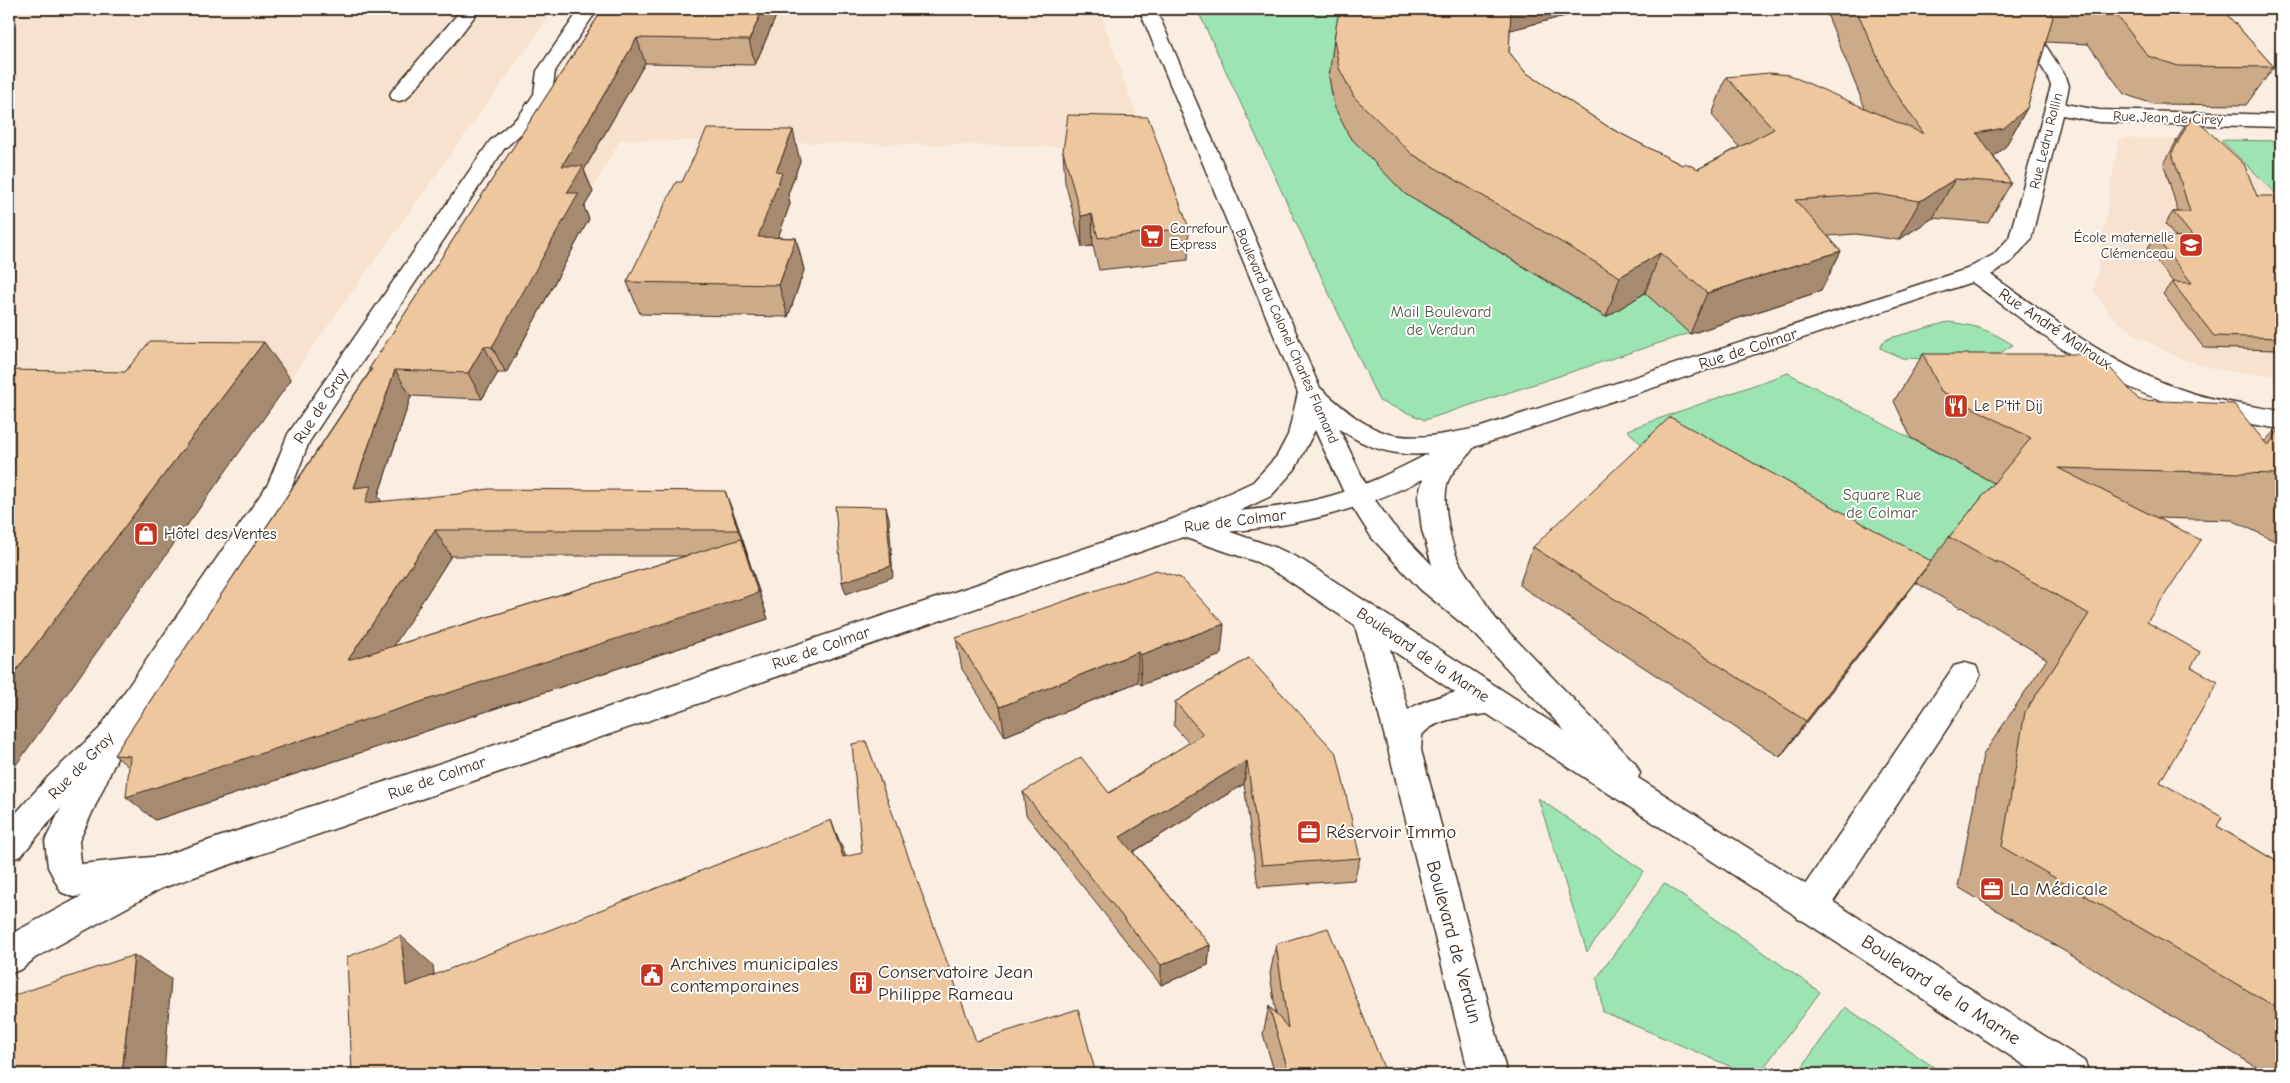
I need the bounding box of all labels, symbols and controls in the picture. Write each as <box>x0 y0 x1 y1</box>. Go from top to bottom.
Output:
street label: Rue Ledru Rollin <box>2026 91 2066 191</box>
street label: Rue Jean de Cirey <box>2113 108 2224 128</box>
place label: Carrefour Express <box>1170 220 1228 253</box>
supermarket icon: Carrefour Express <box>1139 223 1165 249</box>
street label: Boulevard du Colonel Charles Flamand <box>1232 226 1342 446</box>
place label: École maternelle Clémenceau <box>2074 229 2174 262</box>
school or university icon: École maternelle Clémenceau <box>2178 232 2204 258</box>
street label: Rue André Malraux <box>1995 285 2115 374</box>
park label: Mail Boulevard de Verdun <box>1390 303 1492 339</box>
street label: Rue de Colmar <box>1696 324 1800 373</box>
street label: Rue de Gray <box>290 364 352 447</box>
restaurant icon: Le P'tit Dij <box>1943 393 1969 419</box>
place label: Le P'tit Dij <box>1974 397 2043 415</box>
park label: Square Rue de Colmar <box>1843 486 1921 522</box>
street label: Rue de Colmar <box>1183 506 1288 536</box>
shop icon: Hôtel des Ventes <box>133 521 159 547</box>
place label: Hôtel des Ventes <box>164 525 277 543</box>
street label: Boulevard de la Marne <box>1353 604 1493 706</box>
street label: Rue de Colmar <box>770 623 873 673</box>
street label: Rue de Gray <box>45 728 118 803</box>
street label: Rue de Colmar <box>386 753 489 803</box>
office icon: Réservoir Immo <box>1296 819 1322 845</box>
place label: Réservoir Immo <box>1326 821 1456 843</box>
street label: Boulevard de Verdun <box>1422 858 1486 1026</box>
office icon: La Médicale <box>1979 876 2005 902</box>
place label: La Médicale <box>2010 878 2108 900</box>
street label: Boulevard de la Marne <box>1857 930 2025 1050</box>
place label: Archives municipales contemporaines <box>670 953 838 997</box>
place label: Conservatoire Jean Philippe Rameau <box>878 961 1033 1005</box>
public building icon: Archives municipales contemporaines <box>639 962 665 988</box>
building icon: Conservatoire Jean Philippe Rameau <box>848 970 874 996</box>

